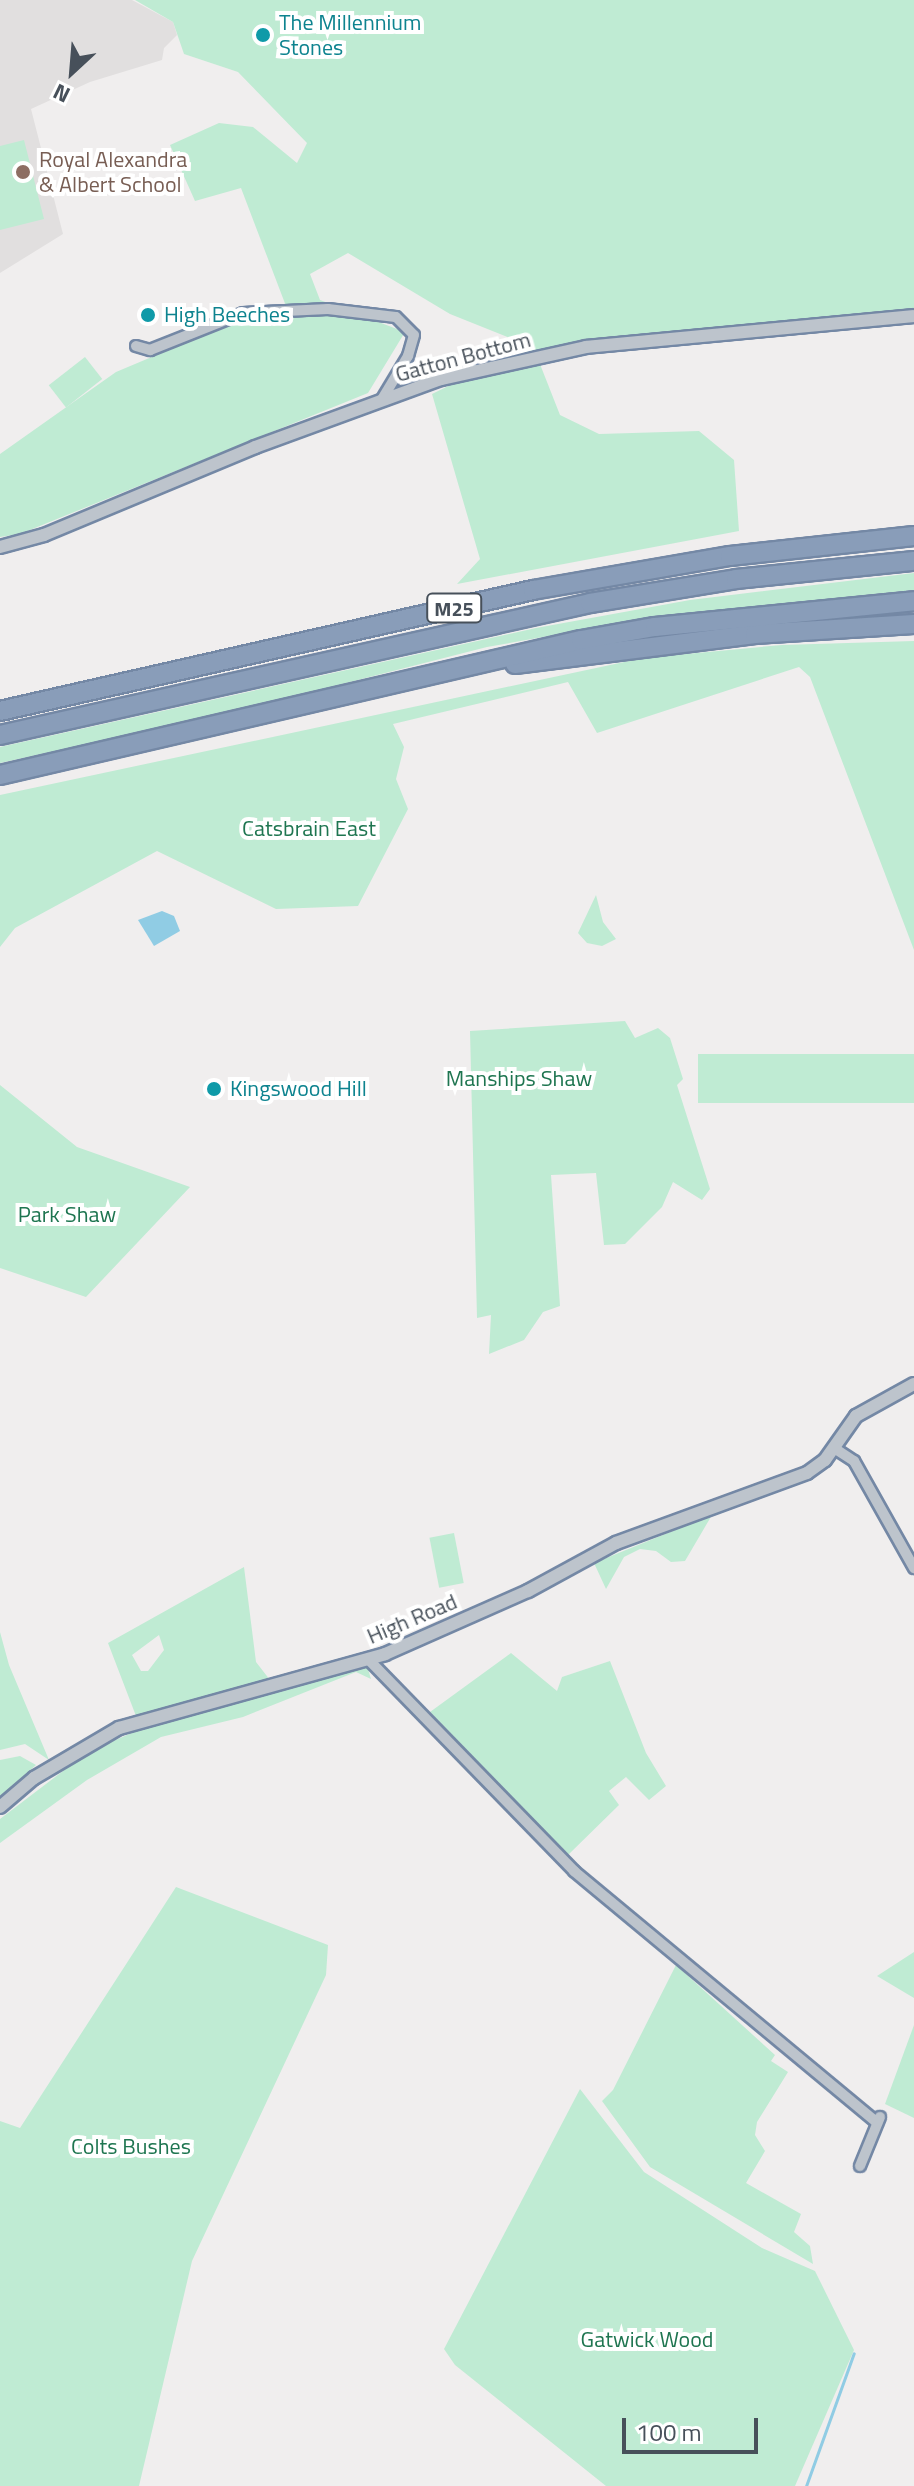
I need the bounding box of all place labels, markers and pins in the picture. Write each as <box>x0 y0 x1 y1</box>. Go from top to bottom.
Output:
place label: The Millennium Stones <box>279 9 421 60</box>
marker: The Millennium Stones <box>254 26 272 44</box>
place label: Royal Alexandra & Albert School <box>39 146 187 198</box>
marker: Royal Alexandra & Albert School <box>14 163 32 181</box>
place label: High Beeches <box>164 302 290 328</box>
marker: High Beeches <box>139 306 157 324</box>
place label: Kingswood Hill <box>230 1076 367 1102</box>
marker: Kingswood Hill <box>205 1080 223 1098</box>

